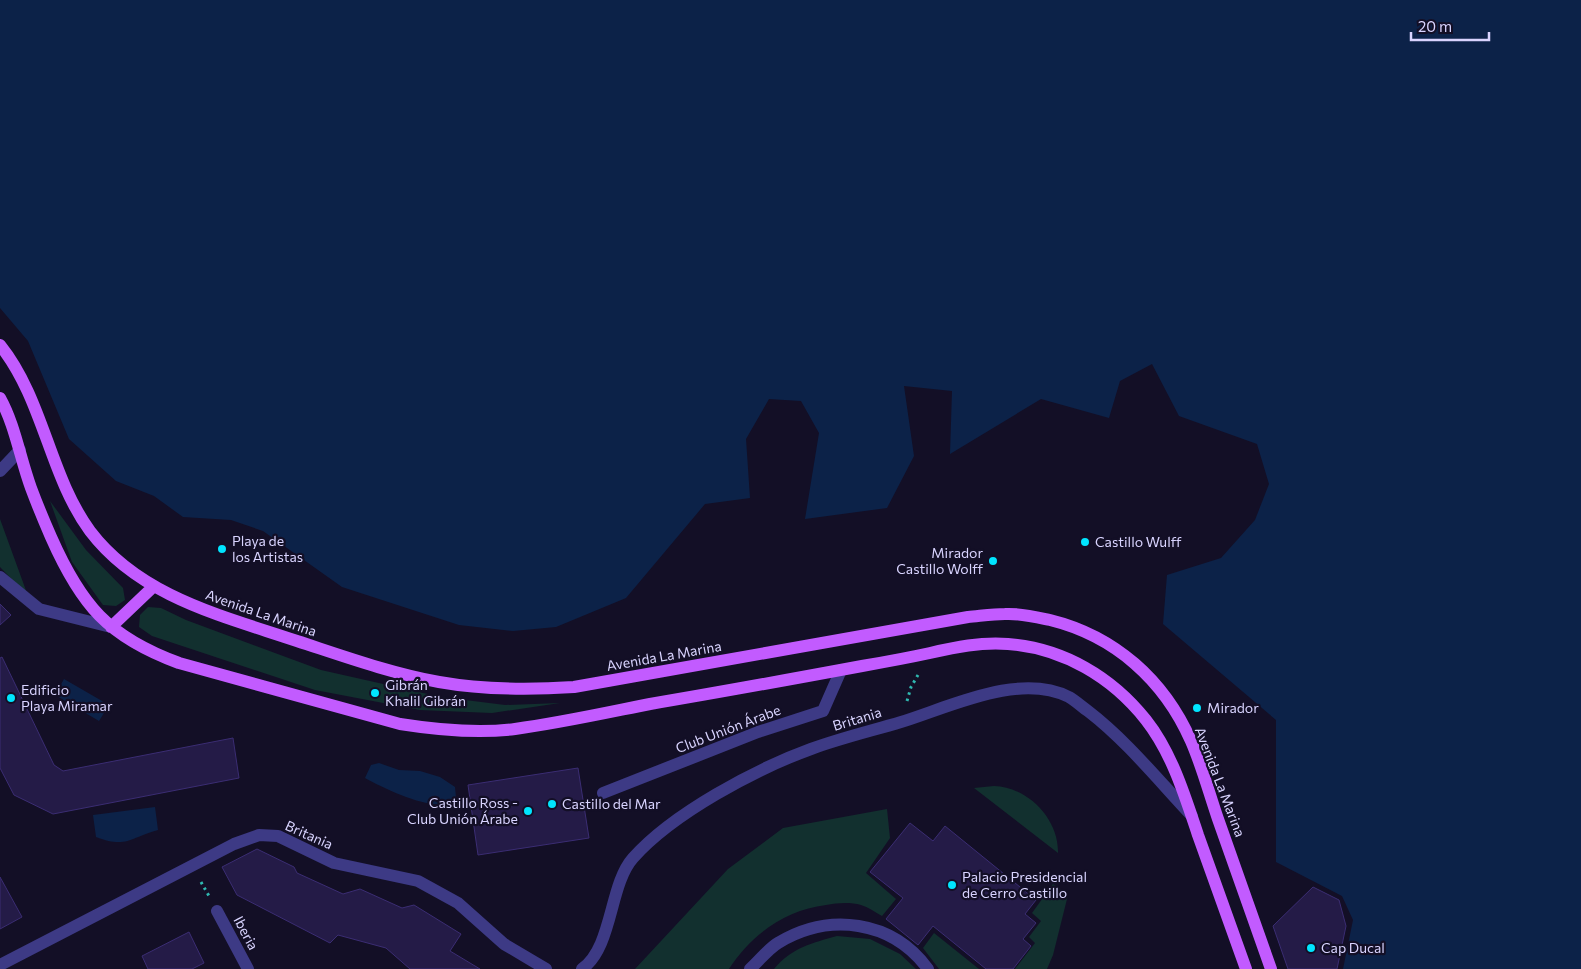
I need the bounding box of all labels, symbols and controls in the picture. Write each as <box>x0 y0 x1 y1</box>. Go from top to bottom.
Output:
scale bar <box>1411 10 1488 42</box>
text: 20 m <box>1418 17 1452 35</box>
place label: Playa de los Artistas <box>232 532 303 565</box>
place label: Castillo Wulff <box>1095 533 1182 550</box>
marker: Castillo Wulff <box>1079 536 1091 548</box>
marker: Playa de los Artistas <box>216 543 228 555</box>
place label: Mirador Castillo Wolff <box>896 544 983 577</box>
marker: Mirador Castillo Wolff <box>987 555 999 567</box>
street label: Avenida La Marina <box>203 586 319 639</box>
street label: Avenida La Marina <box>605 637 723 674</box>
place label: Gibrán Khalil Gibrán <box>385 676 466 709</box>
place label: Edificio Playa Miramar <box>21 681 113 714</box>
marker: Gibrán Khalil Gibrán <box>369 687 381 699</box>
marker: Edificio Playa Miramar <box>5 692 17 704</box>
place label: Mirador <box>1207 699 1259 716</box>
street label: Club Unión Árabe <box>673 701 783 756</box>
marker: Mirador <box>1191 702 1203 714</box>
street label: Britania <box>830 703 883 734</box>
street label: Avenida La Marina <box>1192 724 1249 839</box>
place label: Castillo Ross - Club Unión Árabe <box>407 794 518 827</box>
place label: Castillo del Mar <box>562 795 661 812</box>
marker: Castillo del Mar <box>546 798 558 810</box>
marker: Castillo Ross - Club Unión Árabe <box>522 805 534 817</box>
street label: Britania <box>283 817 336 853</box>
place label: Palacio Presidencial de Cerro Castillo <box>962 868 1087 901</box>
marker: Palacio Presidencial de Cerro Castillo <box>946 879 958 891</box>
street label: Iberia <box>230 913 262 953</box>
place label: Cap Ducal <box>1321 939 1385 956</box>
marker: Cap Ducal <box>1305 942 1317 954</box>

